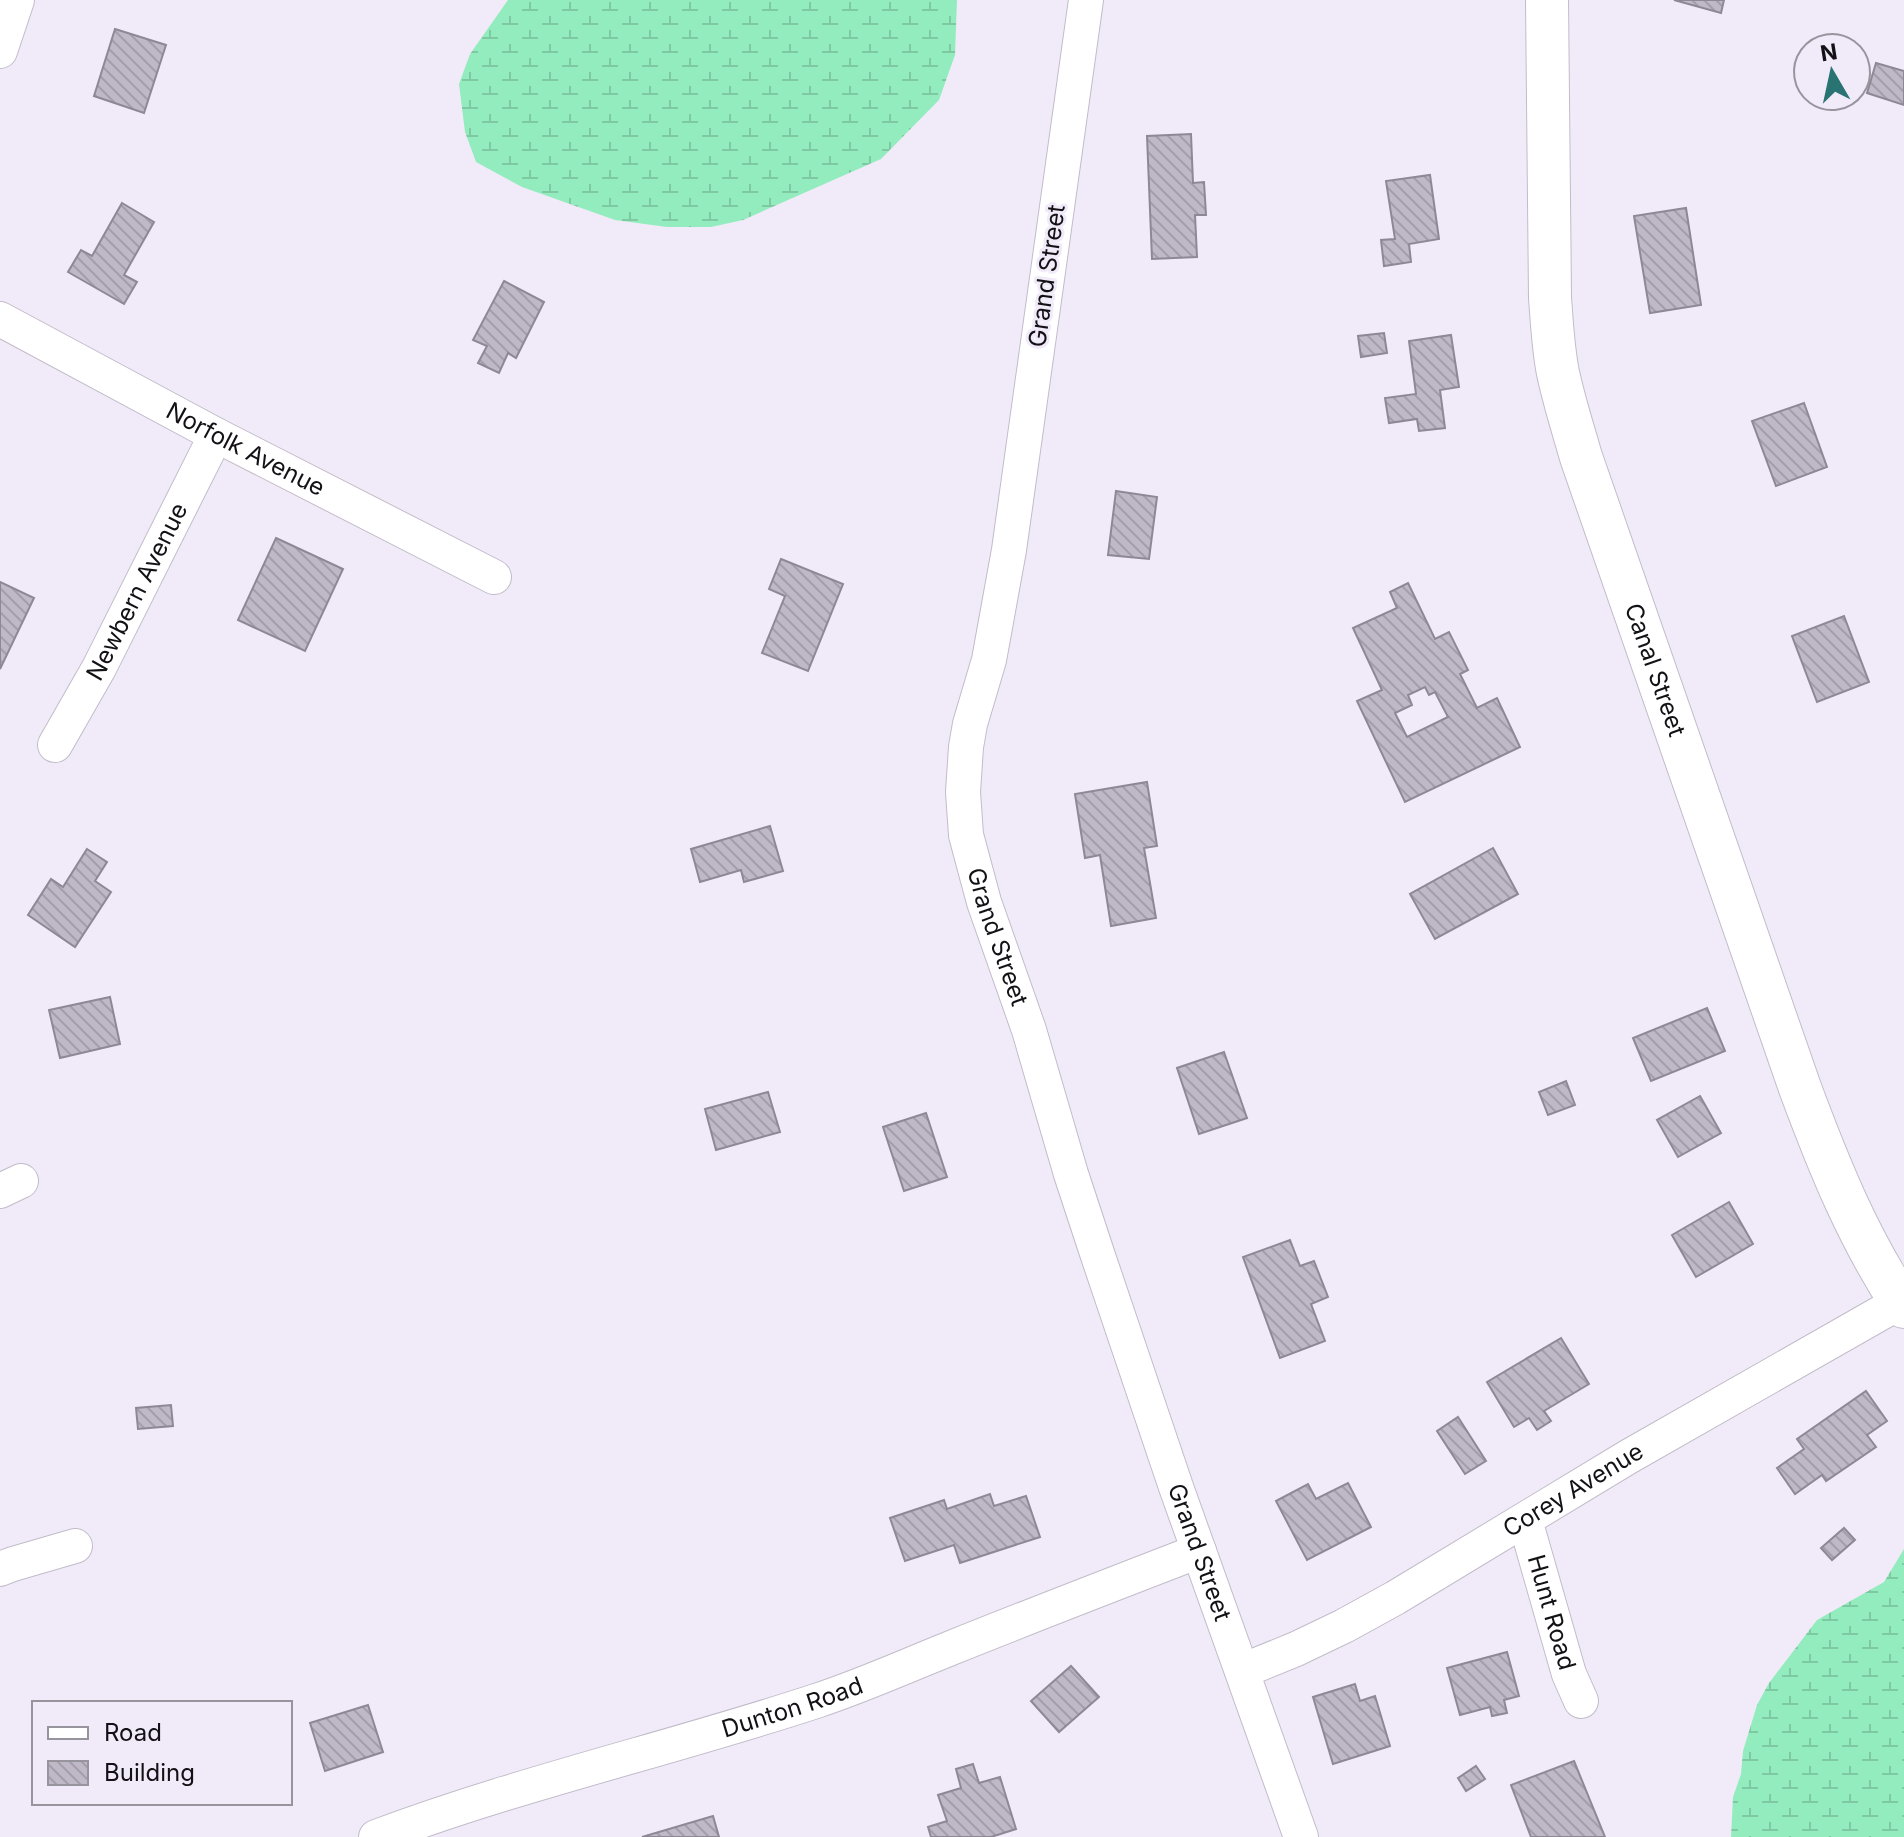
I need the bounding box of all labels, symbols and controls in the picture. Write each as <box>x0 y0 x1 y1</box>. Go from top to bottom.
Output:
north arrow <box>1792 32 1872 112</box>
text: N <box>1819 38 1839 66</box>
street label: Grand Street <box>1022 203 1071 349</box>
street label: Norfolk Avenue <box>161 396 330 502</box>
street label: Newbern Avenue <box>80 498 193 685</box>
street label: Canal Street <box>1619 599 1692 740</box>
street label: Grand Street <box>961 865 1034 1010</box>
street label: Corey Avenue <box>1498 1436 1648 1543</box>
street label: Grand Street <box>1162 1480 1238 1625</box>
street label: Hunt Road <box>1522 1551 1582 1673</box>
street label: Dunton Road <box>718 1670 867 1743</box>
legend <box>32 1701 292 1805</box>
text: Road <box>104 1718 162 1747</box>
text: Building <box>104 1758 195 1787</box>

